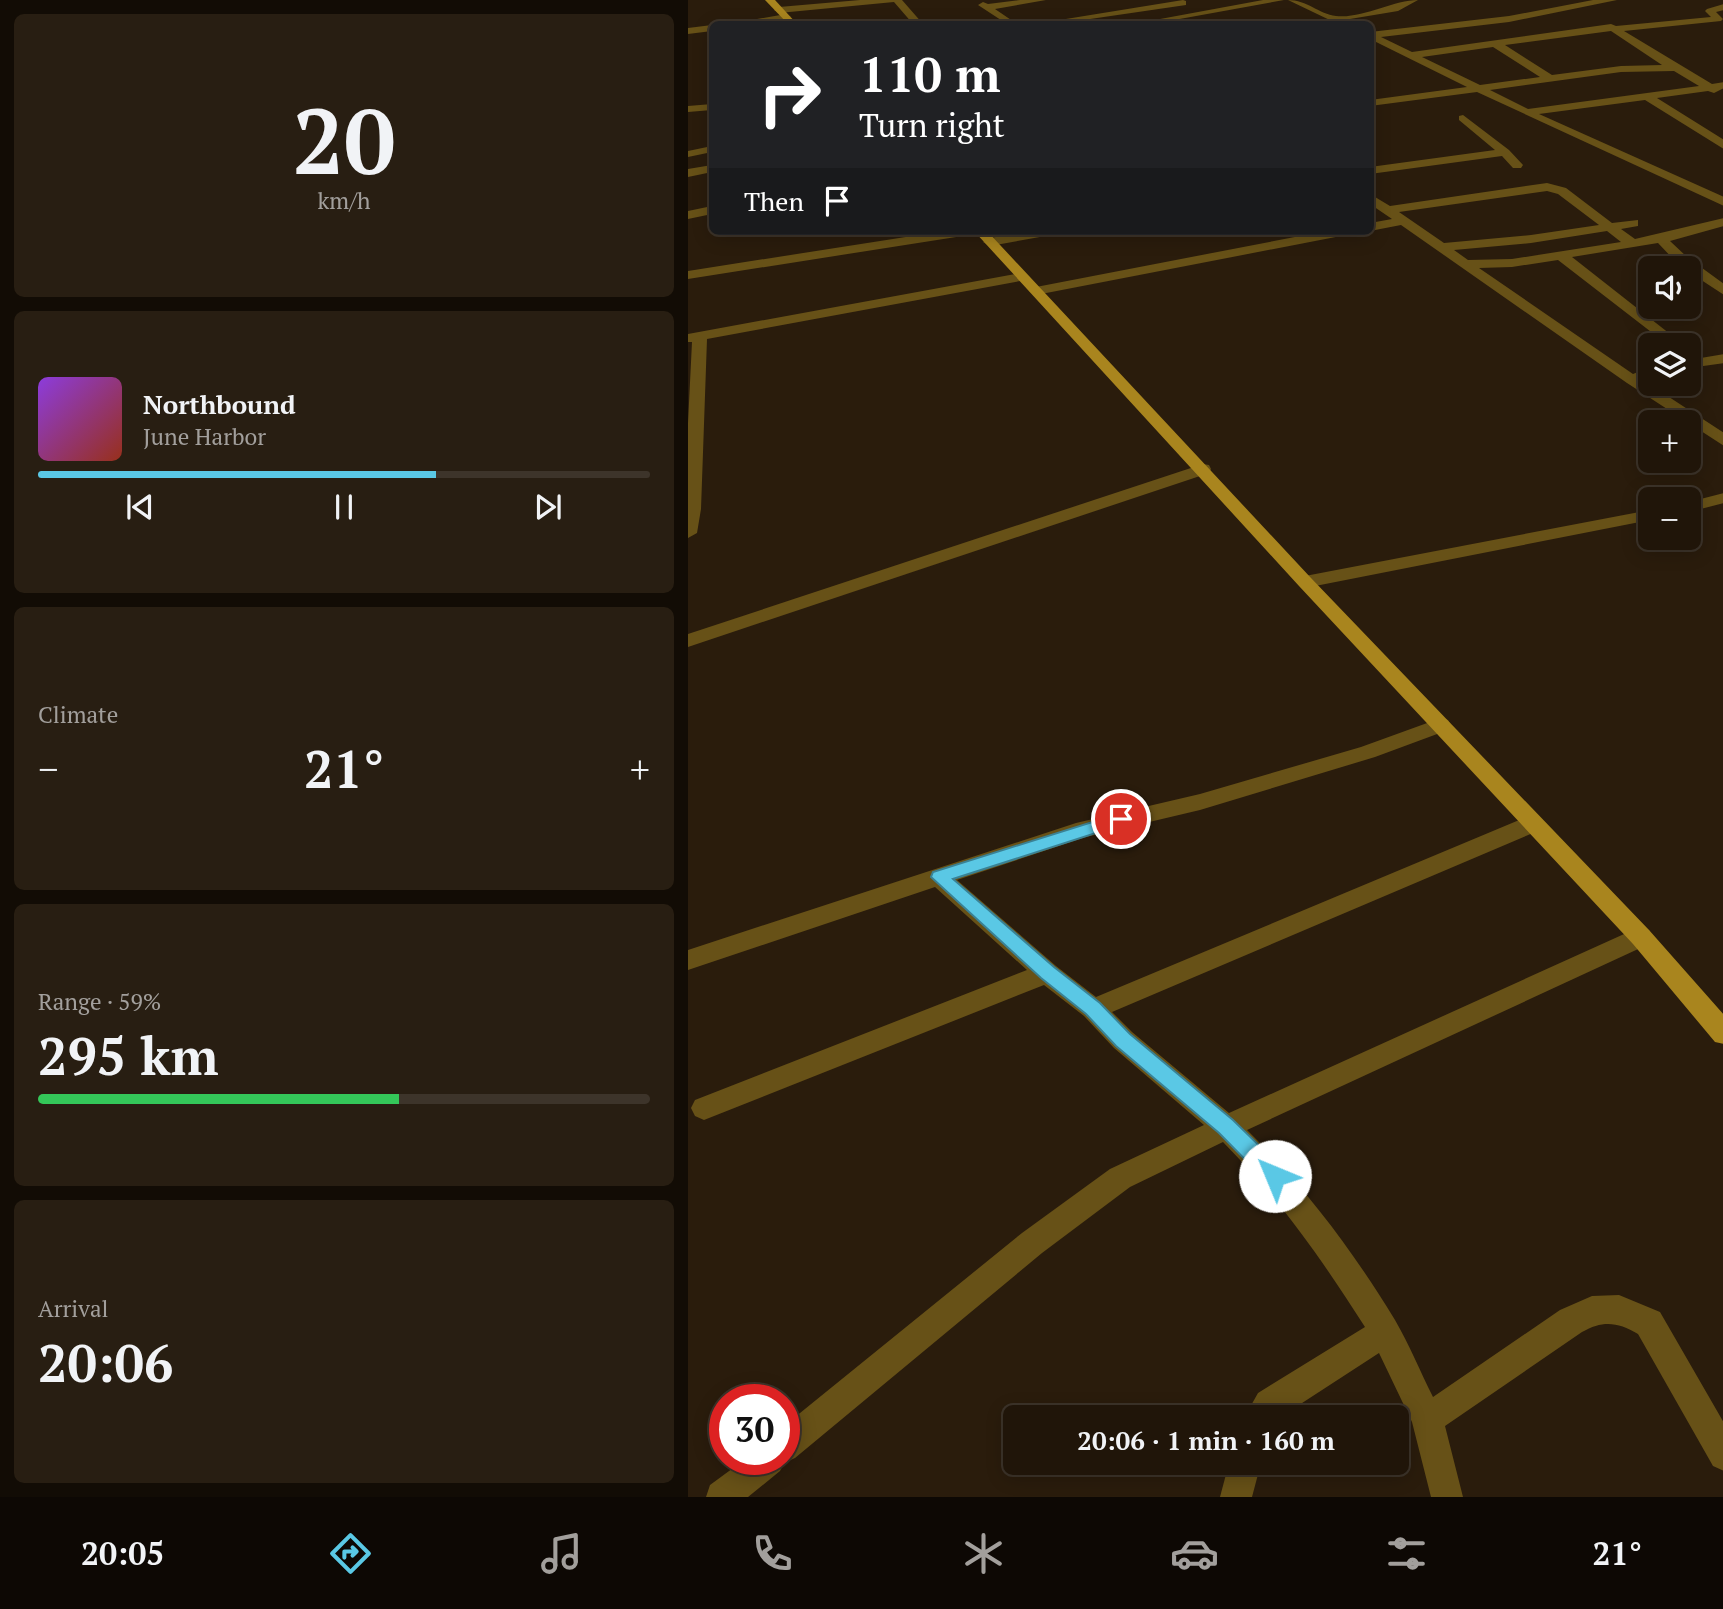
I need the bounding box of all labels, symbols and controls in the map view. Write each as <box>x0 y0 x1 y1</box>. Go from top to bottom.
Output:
text: 110 m <box>859 41 1001 106</box>
icon: right <box>744 49 835 140</box>
text: 20 <box>293 79 395 200</box>
text: Turn right <box>859 104 1005 146</box>
icon: arrive <box>818 182 856 220</box>
text: Then <box>744 184 804 218</box>
text: km/h <box>317 185 371 216</box>
map controls <box>1638 256 1701 550</box>
button: sound <box>1638 256 1701 319</box>
button: layers <box>1638 333 1701 396</box>
text: Northbound <box>143 387 296 421</box>
button: + <box>1638 410 1701 473</box>
text: June Harbor <box>143 421 266 452</box>
button: − <box>1638 487 1701 550</box>
icon: previous <box>121 488 159 526</box>
icon: pause <box>325 488 363 526</box>
icon: next <box>529 488 567 526</box>
text: Climate <box>38 699 118 730</box>
text: 21° <box>304 734 384 803</box>
text: − <box>38 744 58 794</box>
text: + <box>630 744 650 794</box>
pin <box>1091 789 1151 849</box>
icon: arrive <box>1102 800 1140 838</box>
text: Range · 59% <box>38 986 161 1017</box>
text: 295 km <box>38 1021 219 1090</box>
position arrow <box>1238 1139 1312 1213</box>
text: Arrival <box>38 1293 109 1324</box>
text: 20:06 <box>38 1328 173 1397</box>
speed limit sign: 30 <box>709 1384 800 1475</box>
text: 20:06 · 1 min · 160 m <box>1077 1423 1335 1457</box>
icon: directions <box>326 1529 375 1578</box>
icon: music <box>537 1529 586 1578</box>
icon: phone <box>748 1529 797 1578</box>
icon: climate <box>959 1529 1008 1578</box>
icon: car <box>1170 1529 1219 1578</box>
icon: filters <box>1382 1529 1431 1578</box>
text: 20:05 <box>81 1532 164 1574</box>
text: 21° <box>1593 1532 1642 1574</box>

